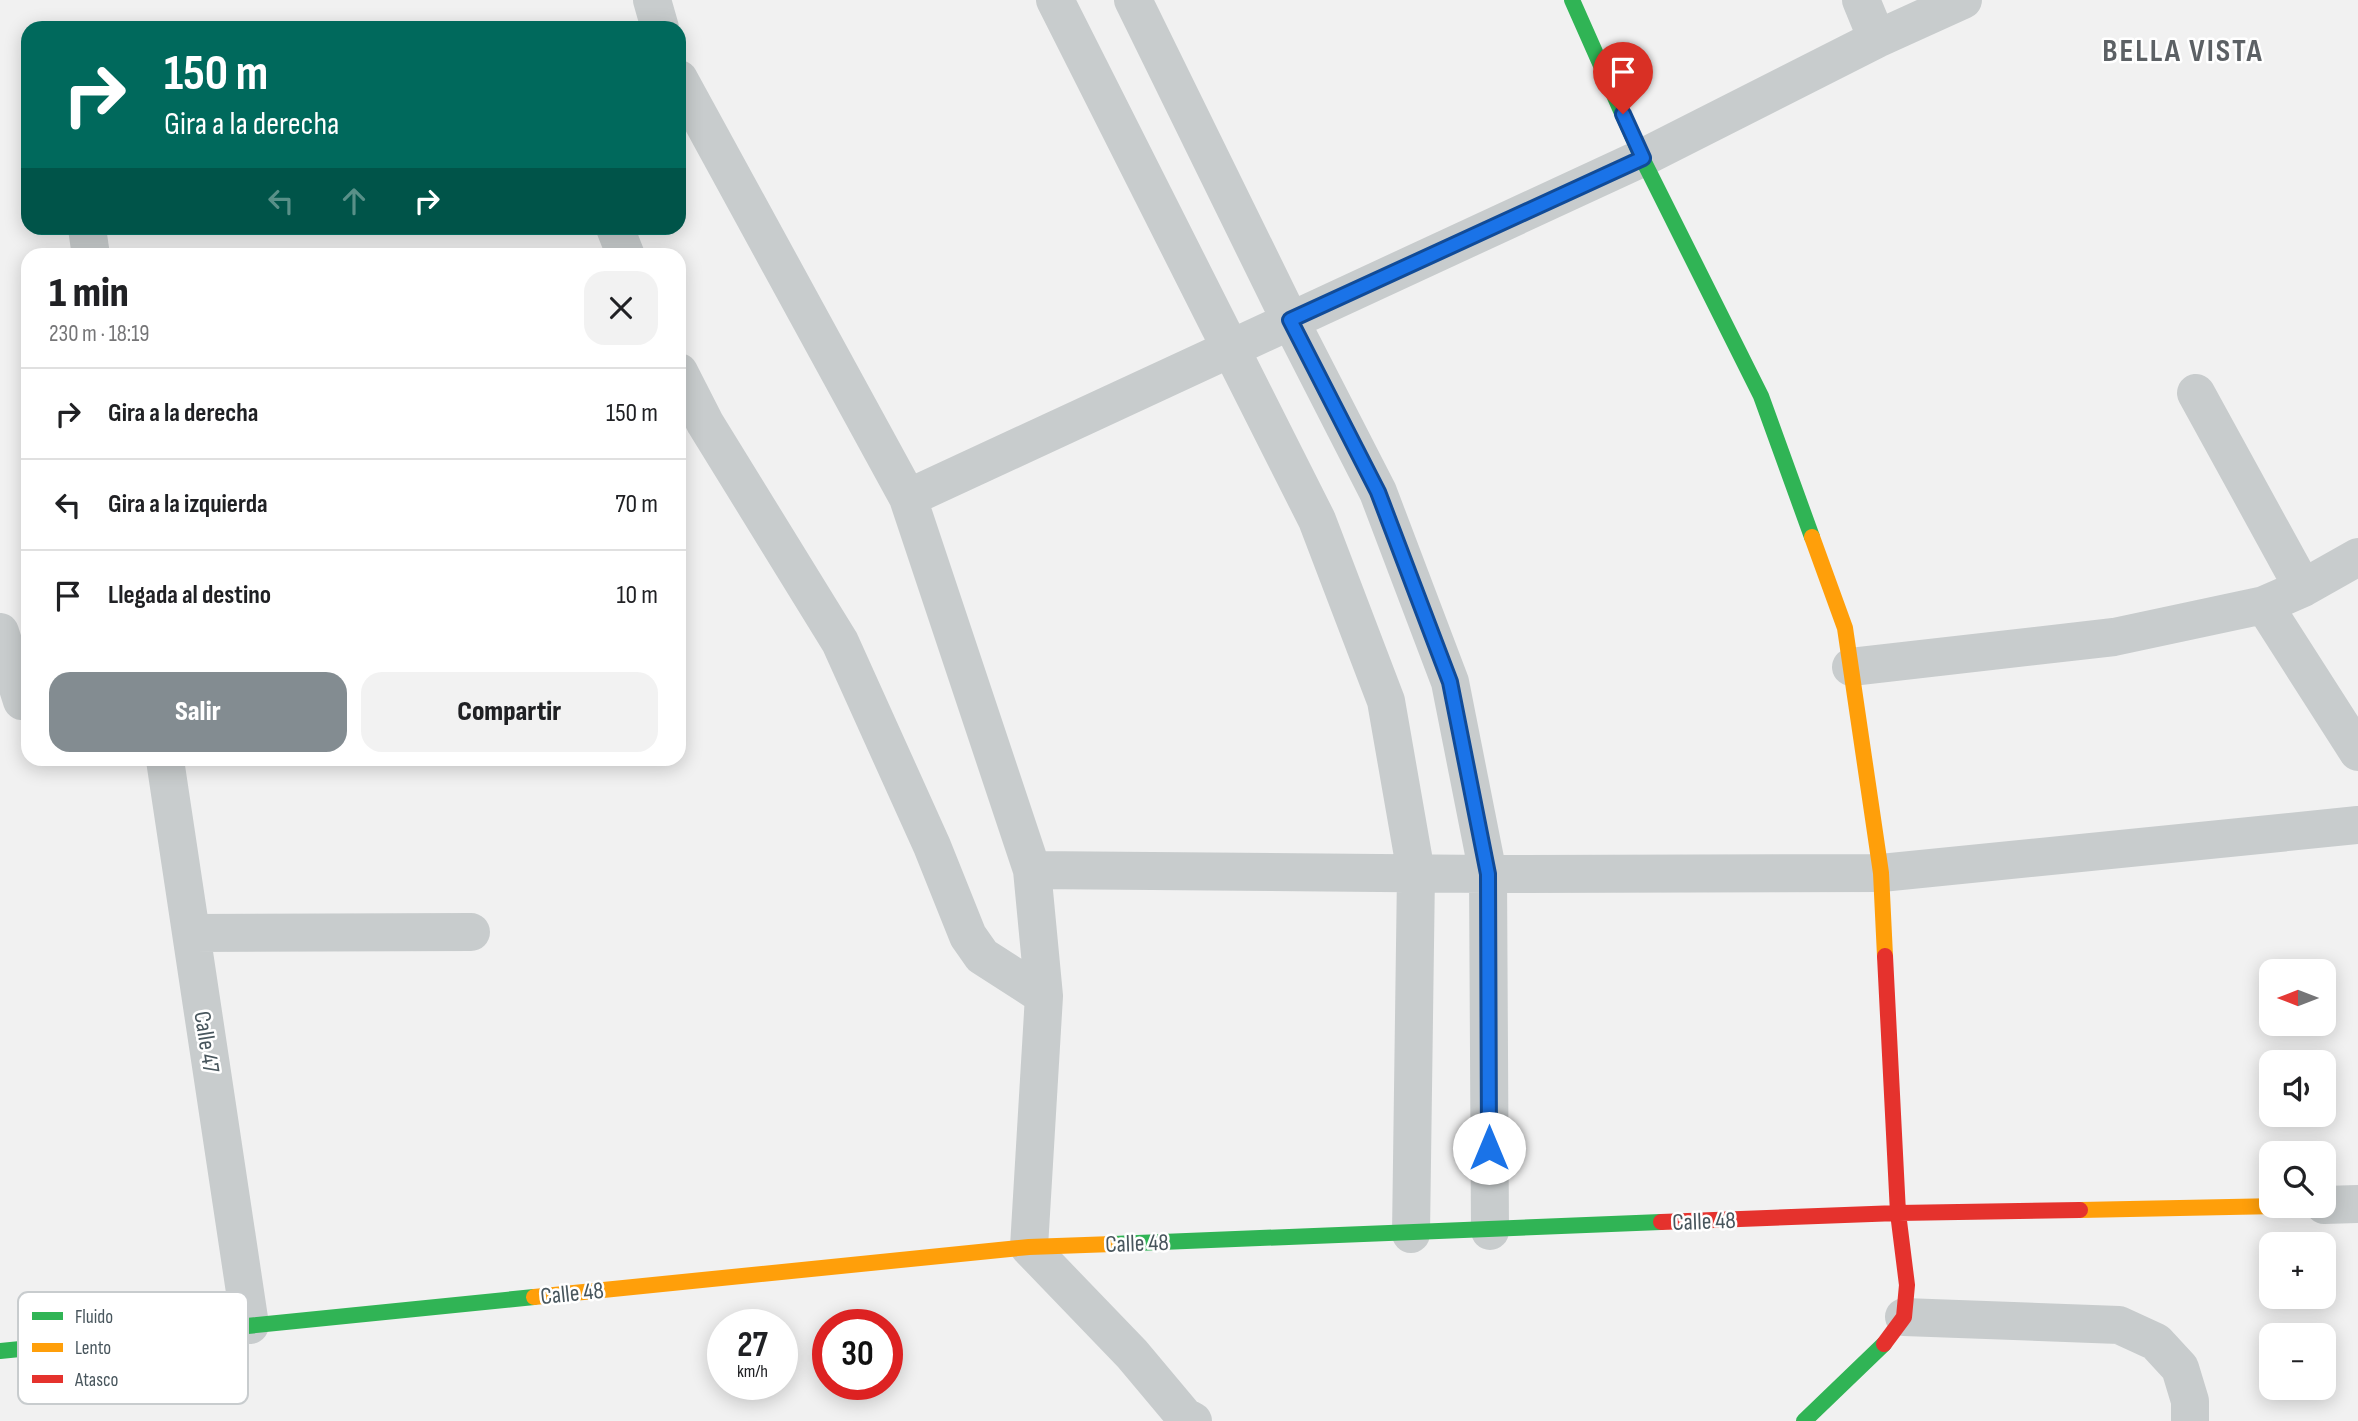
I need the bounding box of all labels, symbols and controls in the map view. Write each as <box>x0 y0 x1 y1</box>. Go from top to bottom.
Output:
district label: BELLA VISTA <box>2102 32 2264 71</box>
pin <box>1593 42 1653 114</box>
text: 150 m <box>164 45 268 104</box>
icon: right <box>49 49 140 140</box>
icon: arrive <box>1604 53 1642 91</box>
text: Gira a la derecha <box>164 105 339 144</box>
icon: left <box>262 182 300 220</box>
icon: ahead <box>335 182 373 220</box>
icon: right <box>408 182 446 220</box>
text: 1 min <box>49 268 129 319</box>
button: close <box>584 271 658 345</box>
text: 230 m · 18:19 <box>49 320 149 348</box>
icon: right <box>49 395 87 433</box>
text: Gira a la derecha <box>108 398 258 429</box>
text: 150 m <box>606 398 658 429</box>
icon: left <box>49 486 87 524</box>
text: Gira a la izquierda <box>108 489 268 520</box>
text: 70 m <box>615 489 658 520</box>
icon: arrive <box>49 577 87 615</box>
text: Llegada al destino <box>108 580 271 611</box>
text: 10 m <box>616 580 658 611</box>
button: Salir <box>49 672 347 752</box>
button: Compartir <box>361 672 658 752</box>
north arrow <box>2259 959 2336 1036</box>
map controls <box>2259 959 2336 1400</box>
street label: Calle 47 <box>187 1009 226 1076</box>
button: sound <box>2259 1050 2336 1127</box>
position arrow <box>1452 1111 1526 1185</box>
button: search <box>2259 1141 2336 1218</box>
street label: Calle 48 <box>1672 1206 1736 1237</box>
street label: Calle 48 <box>1105 1228 1169 1259</box>
button: + <box>2259 1232 2336 1309</box>
street label: Calle 48 <box>539 1276 605 1311</box>
legend <box>18 1292 248 1404</box>
text: Fluido <box>75 1306 113 1329</box>
speed limit sign: 30 <box>812 1309 903 1400</box>
button: − <box>2259 1323 2336 1400</box>
text: 27 <box>737 1324 768 1367</box>
text: Lento <box>75 1337 111 1360</box>
text: km/h <box>737 1361 768 1382</box>
text: Atasco <box>74 1369 118 1392</box>

